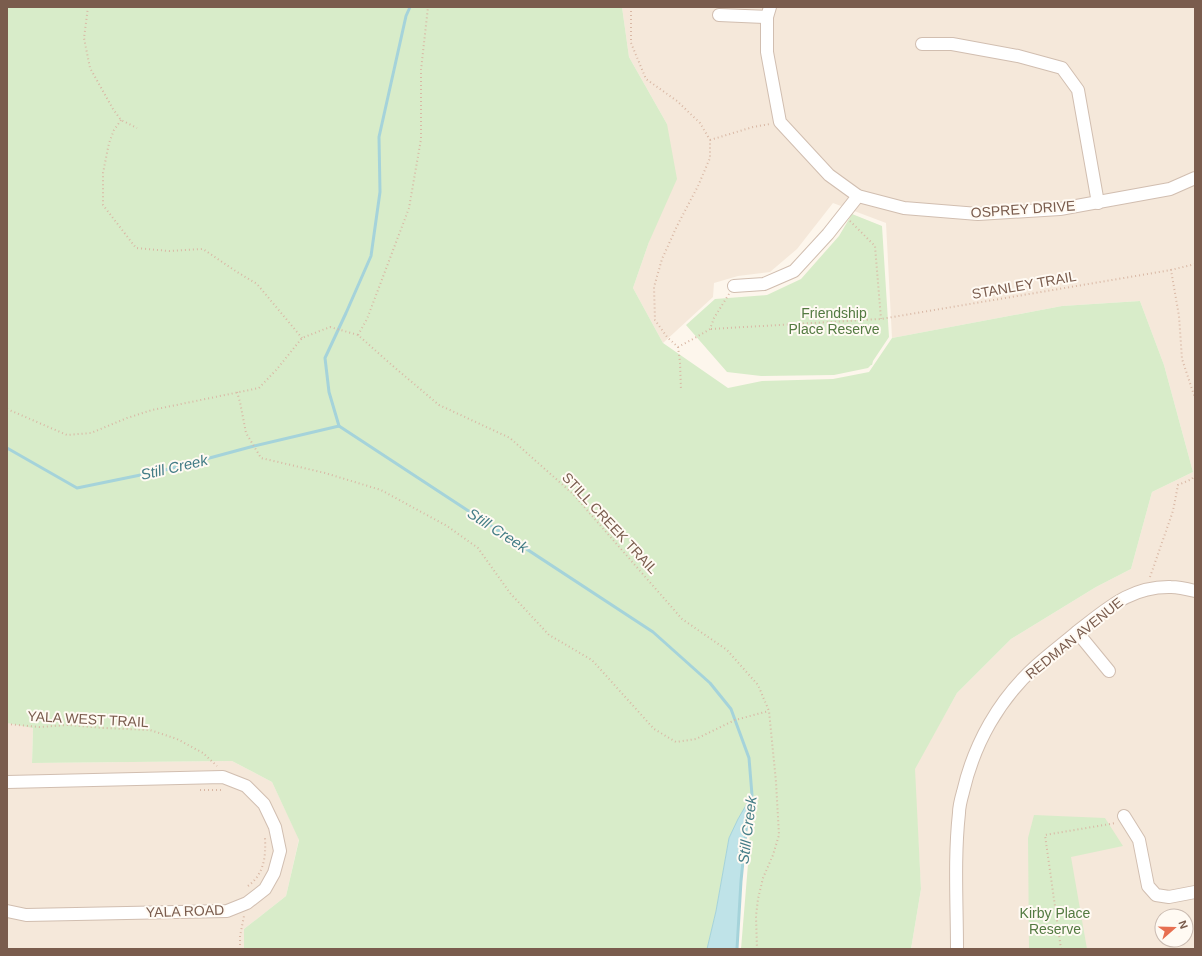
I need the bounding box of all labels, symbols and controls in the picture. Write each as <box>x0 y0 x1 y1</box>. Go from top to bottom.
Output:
street label: OSPREY DRIVE <box>970 197 1076 221</box>
street label: STANLEY TRAIL <box>971 268 1078 302</box>
park label: Friendship Place Reserve <box>788 305 880 337</box>
water label: Still Creek <box>139 451 211 483</box>
street label: STILL CREEK TRAIL <box>559 469 661 577</box>
water label: Still Creek <box>465 504 533 557</box>
street label: REDMAN AVENUE <box>1022 594 1126 682</box>
street label: YALA WEST TRAIL <box>27 708 149 730</box>
water label: Still Creek <box>734 794 760 865</box>
street label: YALA ROAD <box>146 902 224 920</box>
park label: Kirby Place Reserve <box>1020 905 1091 937</box>
north arrow <box>1154 908 1194 948</box>
text: N <box>1176 919 1190 930</box>

